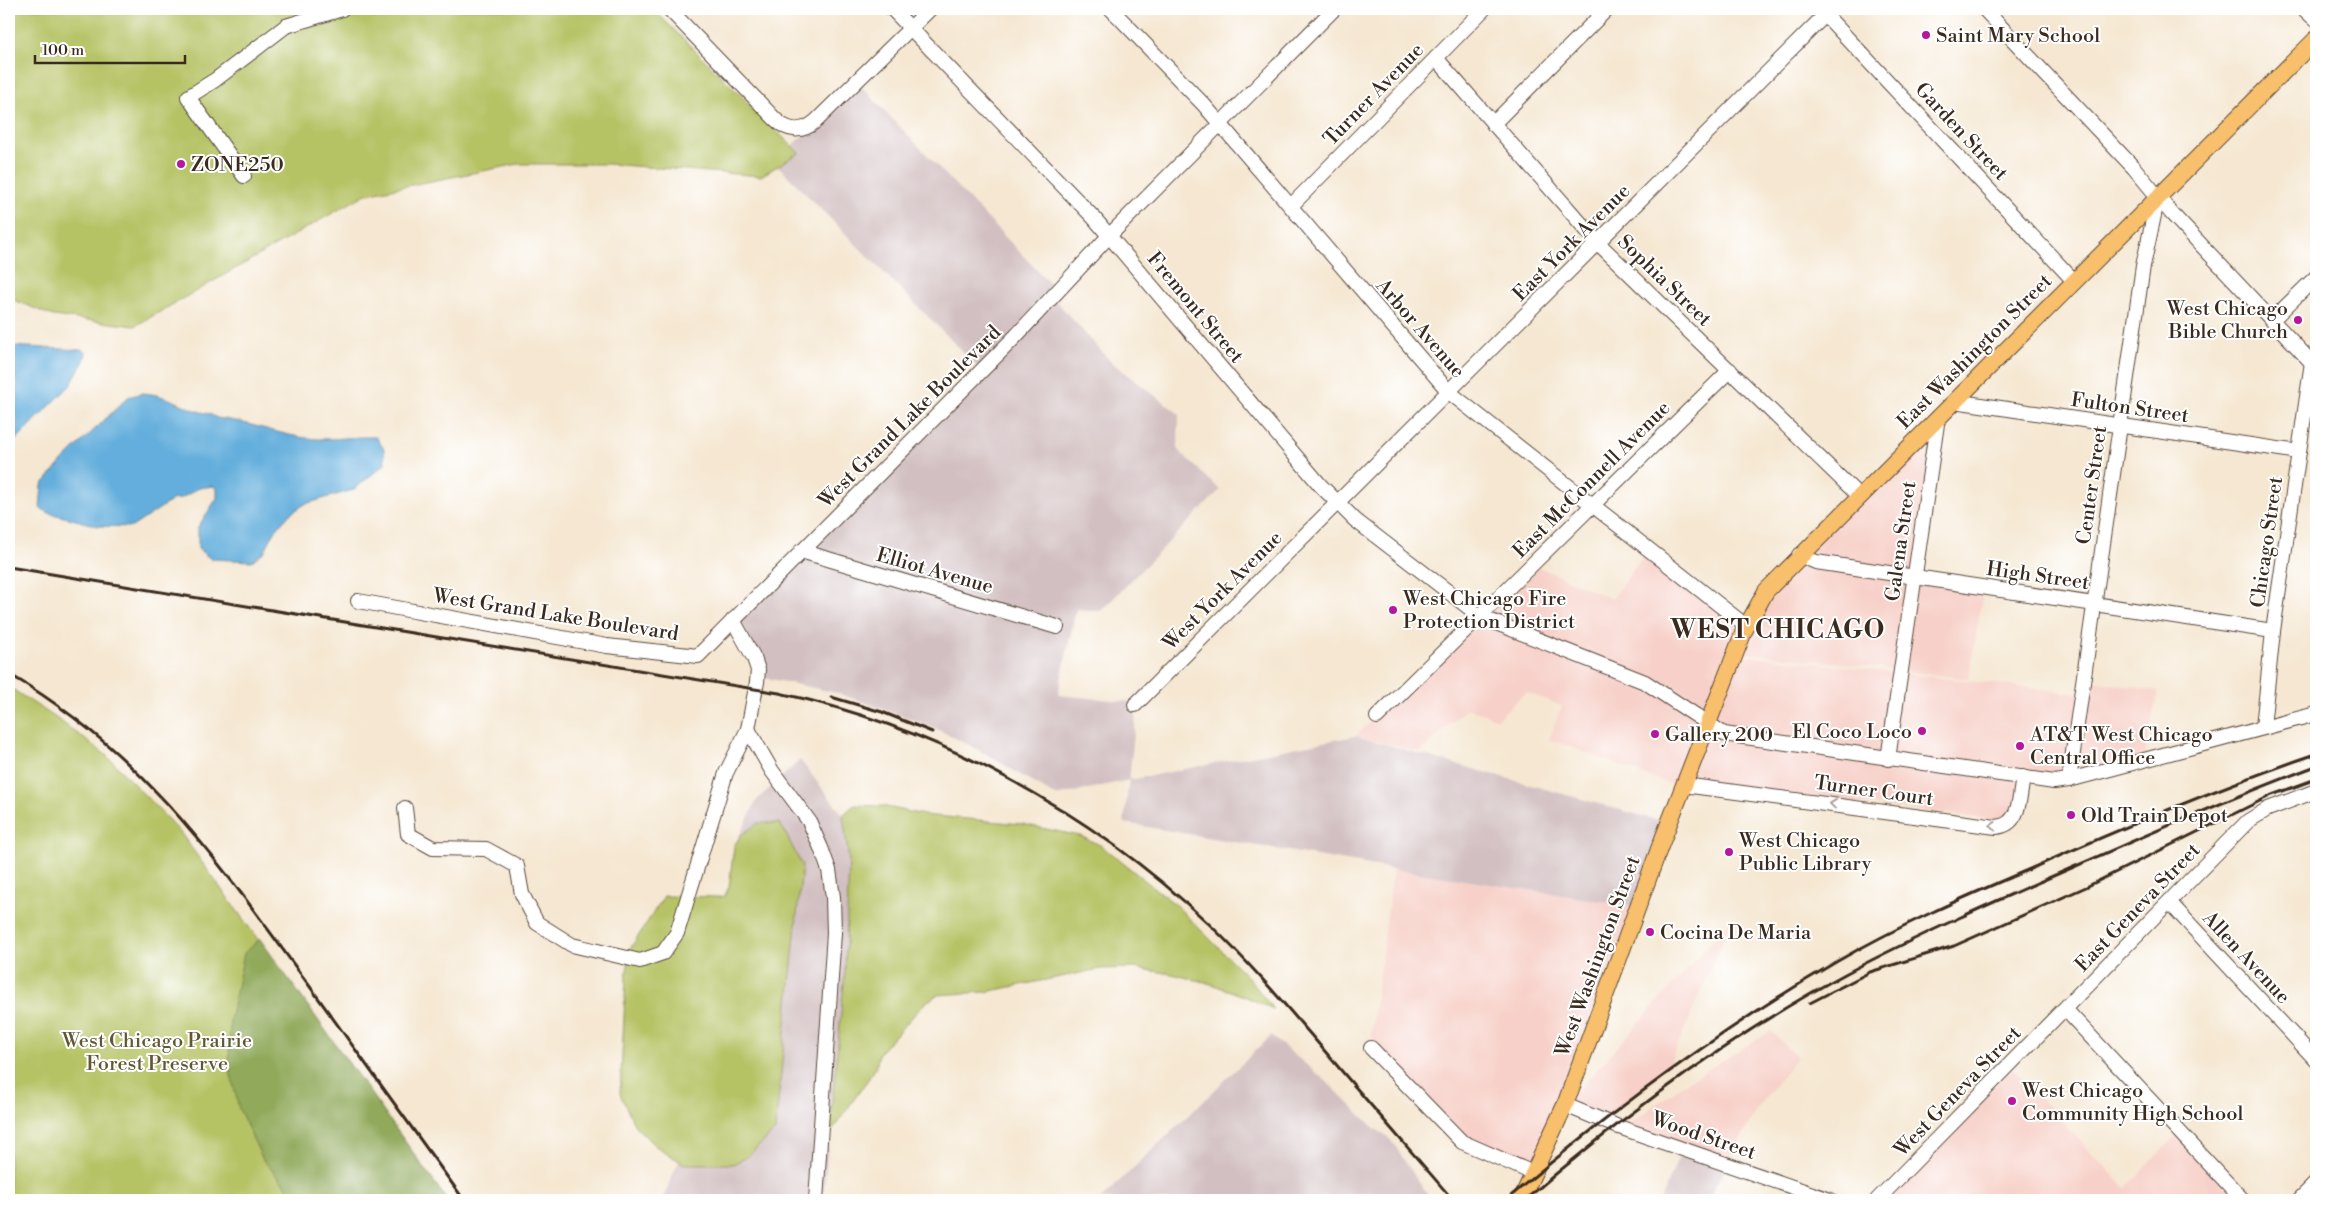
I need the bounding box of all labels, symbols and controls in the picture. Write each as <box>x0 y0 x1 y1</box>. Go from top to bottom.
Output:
place label: Saint Mary School <box>1936 24 2100 49</box>
marker: Saint Mary School <box>1920 29 1932 41</box>
scale bar <box>35 32 185 64</box>
street label: Turner Avenue <box>1319 38 1429 152</box>
text: 100 m <box>42 41 84 60</box>
street label: Garden Street <box>1909 78 2013 186</box>
place label: ZONE250 <box>191 153 284 178</box>
marker: ZONE250 <box>175 158 187 170</box>
street label: East York Avenue <box>1508 179 1636 307</box>
street label: Sophia Street <box>1612 230 1716 332</box>
street label: Fremont Street <box>1141 247 1249 369</box>
street label: East Washington Street <box>1892 269 2058 435</box>
street label: Arbor Avenue <box>1369 273 1470 384</box>
place label: West Chicago Bible Church <box>2166 297 2288 345</box>
marker: West Chicago Bible Church <box>2292 314 2304 326</box>
street label: West Grand Lake Boulevard <box>813 320 1007 514</box>
street label: Fulton Street <box>2069 388 2190 429</box>
street label: East McConnell Avenue <box>1508 396 1676 564</box>
street label: Center Street <box>2072 424 2113 546</box>
street label: Chicago Street <box>2246 475 2289 610</box>
street label: Galena Street <box>1881 479 1922 603</box>
street label: West York Avenue <box>1157 526 1288 657</box>
street label: Elliot Avenue <box>873 543 996 600</box>
street label: High Street <box>1985 557 2091 596</box>
street label: West Grand Lake Boulevard <box>430 584 681 647</box>
place label: West Chicago Fire Protection District <box>1402 587 1575 635</box>
marker: West Chicago Fire Protection District <box>1387 604 1399 616</box>
district label: WEST CHICAGO <box>1670 615 1885 646</box>
place label: El Coco Loco <box>1792 720 1912 745</box>
place label: Gallery 200 <box>1665 723 1773 748</box>
place label: AT&T West Chicago Central Office <box>2029 723 2213 771</box>
marker: El Coco Loco <box>1916 725 1928 737</box>
marker: Gallery 200 <box>1649 728 1661 740</box>
marker: AT&T West Chicago Central Office <box>2014 740 2026 752</box>
street label: Turner Court <box>1813 771 1935 812</box>
one-way arrow <box>1828 799 1836 810</box>
place label: Old Train Depot <box>2081 804 2228 829</box>
marker: Old Train Depot <box>2065 809 2077 821</box>
one-way arrow <box>1989 821 1997 832</box>
place label: West Chicago Public Library <box>1738 829 1872 877</box>
street label: East Geneva Street <box>2070 838 2206 978</box>
marker: West Chicago Public Library <box>1723 846 1735 858</box>
street label: West Washington Street <box>1550 853 1646 1061</box>
street label: Allen Avenue <box>2196 906 2295 1010</box>
place label: Cocina De Maria <box>1660 921 1812 946</box>
marker: Cocina De Maria <box>1644 926 1656 938</box>
street label: West Geneva Street <box>1889 1021 2027 1163</box>
park label: West Chicago Prairie Forest Preserve <box>61 1029 252 1077</box>
place label: West Chicago Community High School <box>2021 1079 2243 1127</box>
marker: West Chicago Community High School <box>2006 1095 2018 1107</box>
street label: Wood Street <box>1647 1107 1759 1166</box>

